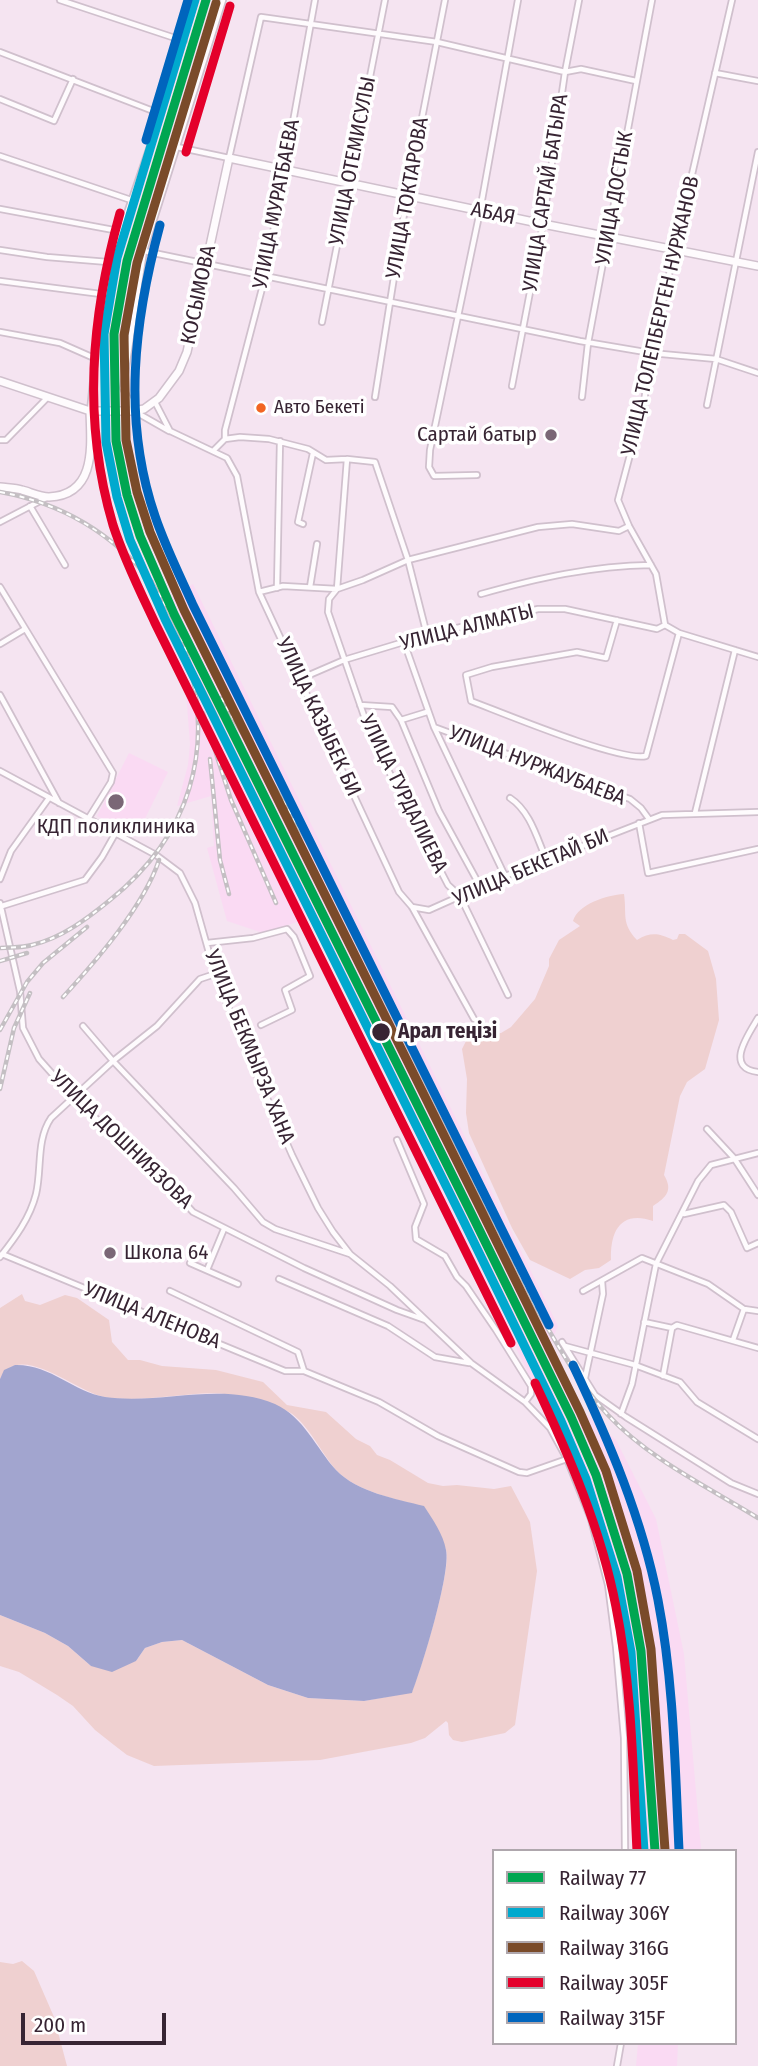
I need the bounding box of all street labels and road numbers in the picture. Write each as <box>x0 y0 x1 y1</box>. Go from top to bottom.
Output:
street label: УЛИЦА ОТЕМИСУЛЫ <box>324 74 382 248</box>
street label: УЛИЦА САРТАЙ БАТЫРА <box>518 92 574 294</box>
street label: УЛИЦА ТОКТАРОВА <box>381 115 435 281</box>
street label: УЛИЦА МУРАТБАЕВА <box>248 117 306 291</box>
street label: УЛИЦА ДОСТЫК <box>591 129 639 267</box>
street label: УЛИЦА ТОЛЕПБЕРГЕН НУРЖАНОВ <box>617 174 705 458</box>
street label: АБАЯ <box>469 197 517 231</box>
street label: КОСЫМОВА <box>176 243 222 347</box>
street label: УЛИЦА АЛМАТЫ <box>397 599 537 657</box>
street label: УЛИЦА КАЗЫБЕК БИ <box>270 634 366 800</box>
street label: УЛИЦА ТУРДАЛИЕВА <box>354 711 452 877</box>
street label: УЛИЦА НУРЖАУБАЕВА <box>445 721 629 811</box>
street label: УЛИЦА БЕКЕТАЙ БИ <box>449 824 613 912</box>
street label: УЛИЦА БЕКМЫРЗА ХАНА <box>199 946 299 1148</box>
street label: УЛИЦА ДОШНИЯЗОВА <box>45 1066 197 1214</box>
street label: УЛИЦА АЛЕНОВА <box>80 1277 224 1355</box>

